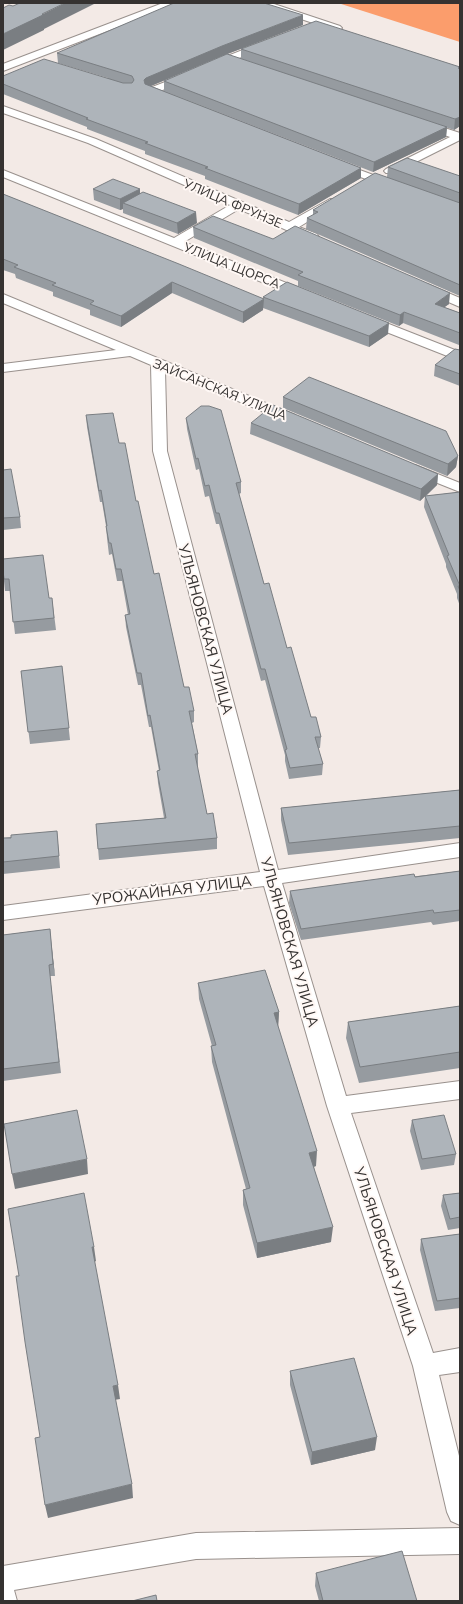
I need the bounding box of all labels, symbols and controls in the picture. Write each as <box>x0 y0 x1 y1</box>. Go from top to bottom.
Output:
street label: УЛИЦА ФРУНЗЕ <box>180 175 285 231</box>
street label: УЛИЦА ЩОРСА <box>180 238 283 292</box>
street label: ЗАЙСАНСКАЯ УЛИЦА <box>151 355 290 423</box>
street label: УЛЬЯНОВСКАЯ УЛИЦА <box>174 541 238 716</box>
street label: УЛЬЯНОВСКАЯ УЛИЦА <box>256 854 323 1029</box>
street label: УРОЖАЙНАЯ УЛИЦА <box>90 871 253 909</box>
street label: УЛЬЯНОВСКАЯ УЛИЦА <box>349 1163 422 1338</box>

